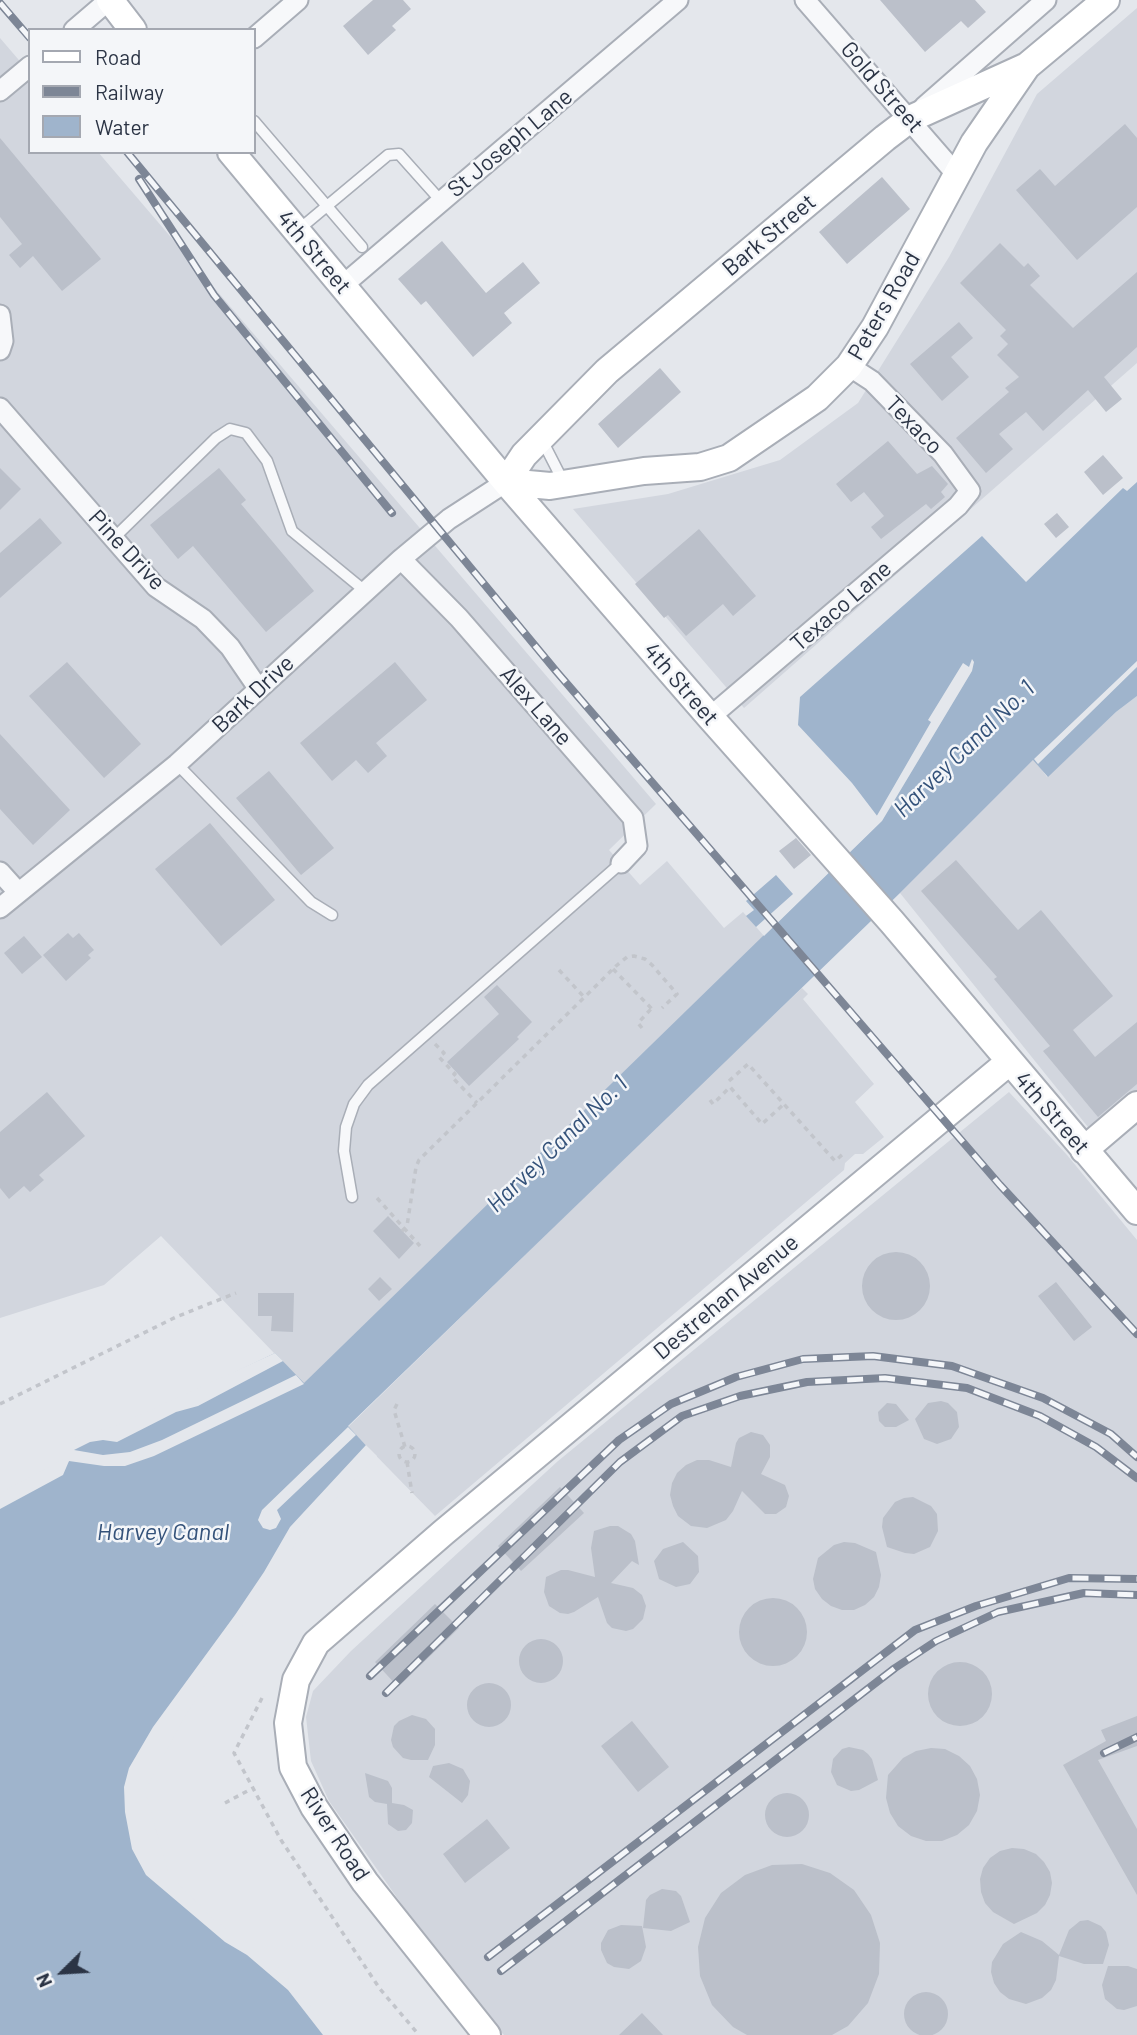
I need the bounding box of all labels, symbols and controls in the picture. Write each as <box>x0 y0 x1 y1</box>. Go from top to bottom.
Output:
legend <box>28 28 256 154</box>
street label: Gold Street <box>835 36 929 138</box>
text: Road <box>95 44 141 69</box>
text: Railway <box>95 79 164 104</box>
street label: St Joseph Lane <box>442 83 578 203</box>
text: Water <box>95 114 149 139</box>
street label: Bark Street <box>717 188 821 282</box>
street label: 4th Street <box>271 205 357 299</box>
street label: Peters Road <box>842 247 926 365</box>
street label: Texaco <box>880 390 948 460</box>
street label: Pine Drive <box>83 504 171 596</box>
street label: Texaco Lane <box>785 555 897 657</box>
street label: 4th Street <box>638 637 724 731</box>
street label: Bark Drive <box>206 649 300 739</box>
street label: Alex Lane <box>494 661 578 751</box>
water label: Harvey Canal No. 1 <box>888 675 1040 823</box>
street label: 4th Street <box>1009 1066 1095 1160</box>
water label: Harvey Canal No. 1 <box>481 1070 633 1218</box>
street label: Destrehan Avenue <box>648 1228 804 1366</box>
water label: Harvey Canal <box>97 1518 229 1546</box>
street label: River Road <box>294 1782 376 1886</box>
north arrow <box>28 1937 98 2007</box>
text: N <box>30 1970 56 1991</box>

